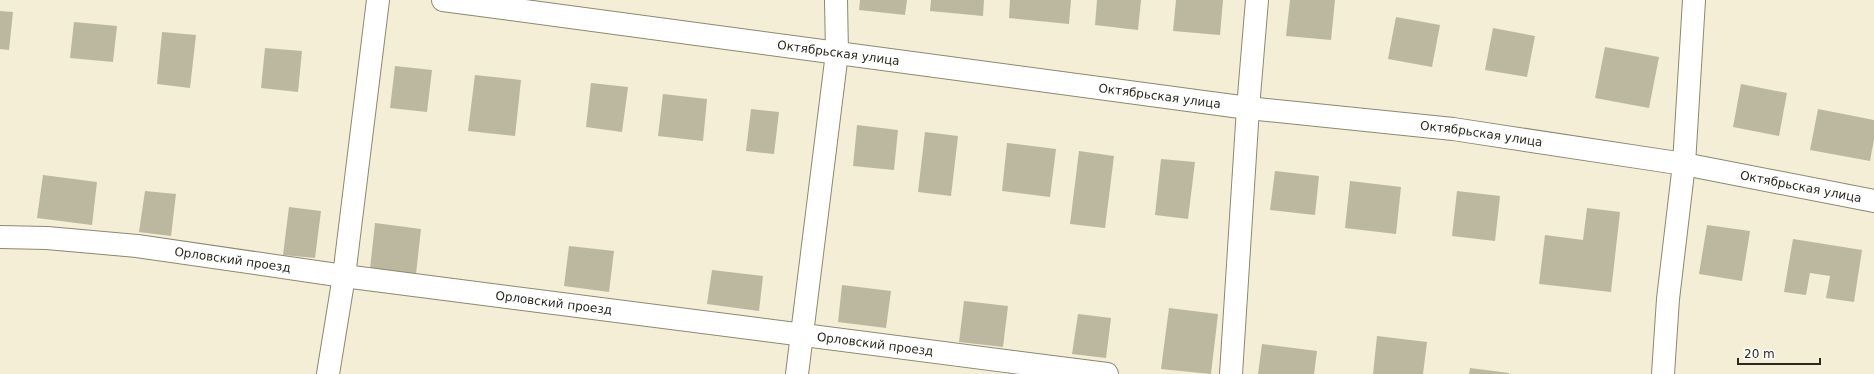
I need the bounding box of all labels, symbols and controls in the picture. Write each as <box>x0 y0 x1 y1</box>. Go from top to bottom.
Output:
street label: Октябрьская улица <box>776 38 901 68</box>
street label: Октябрьская улица <box>1097 81 1222 111</box>
street label: Октябрьская улица <box>1419 119 1543 149</box>
street label: Октябрьская улица <box>1739 168 1863 205</box>
street label: Орловский проезд <box>174 245 292 275</box>
street label: Орловский проезд <box>495 289 613 317</box>
street label: Орловский проезд <box>816 330 934 359</box>
scale bar <box>1738 340 1820 366</box>
text: 20 m <box>1744 347 1775 361</box>

